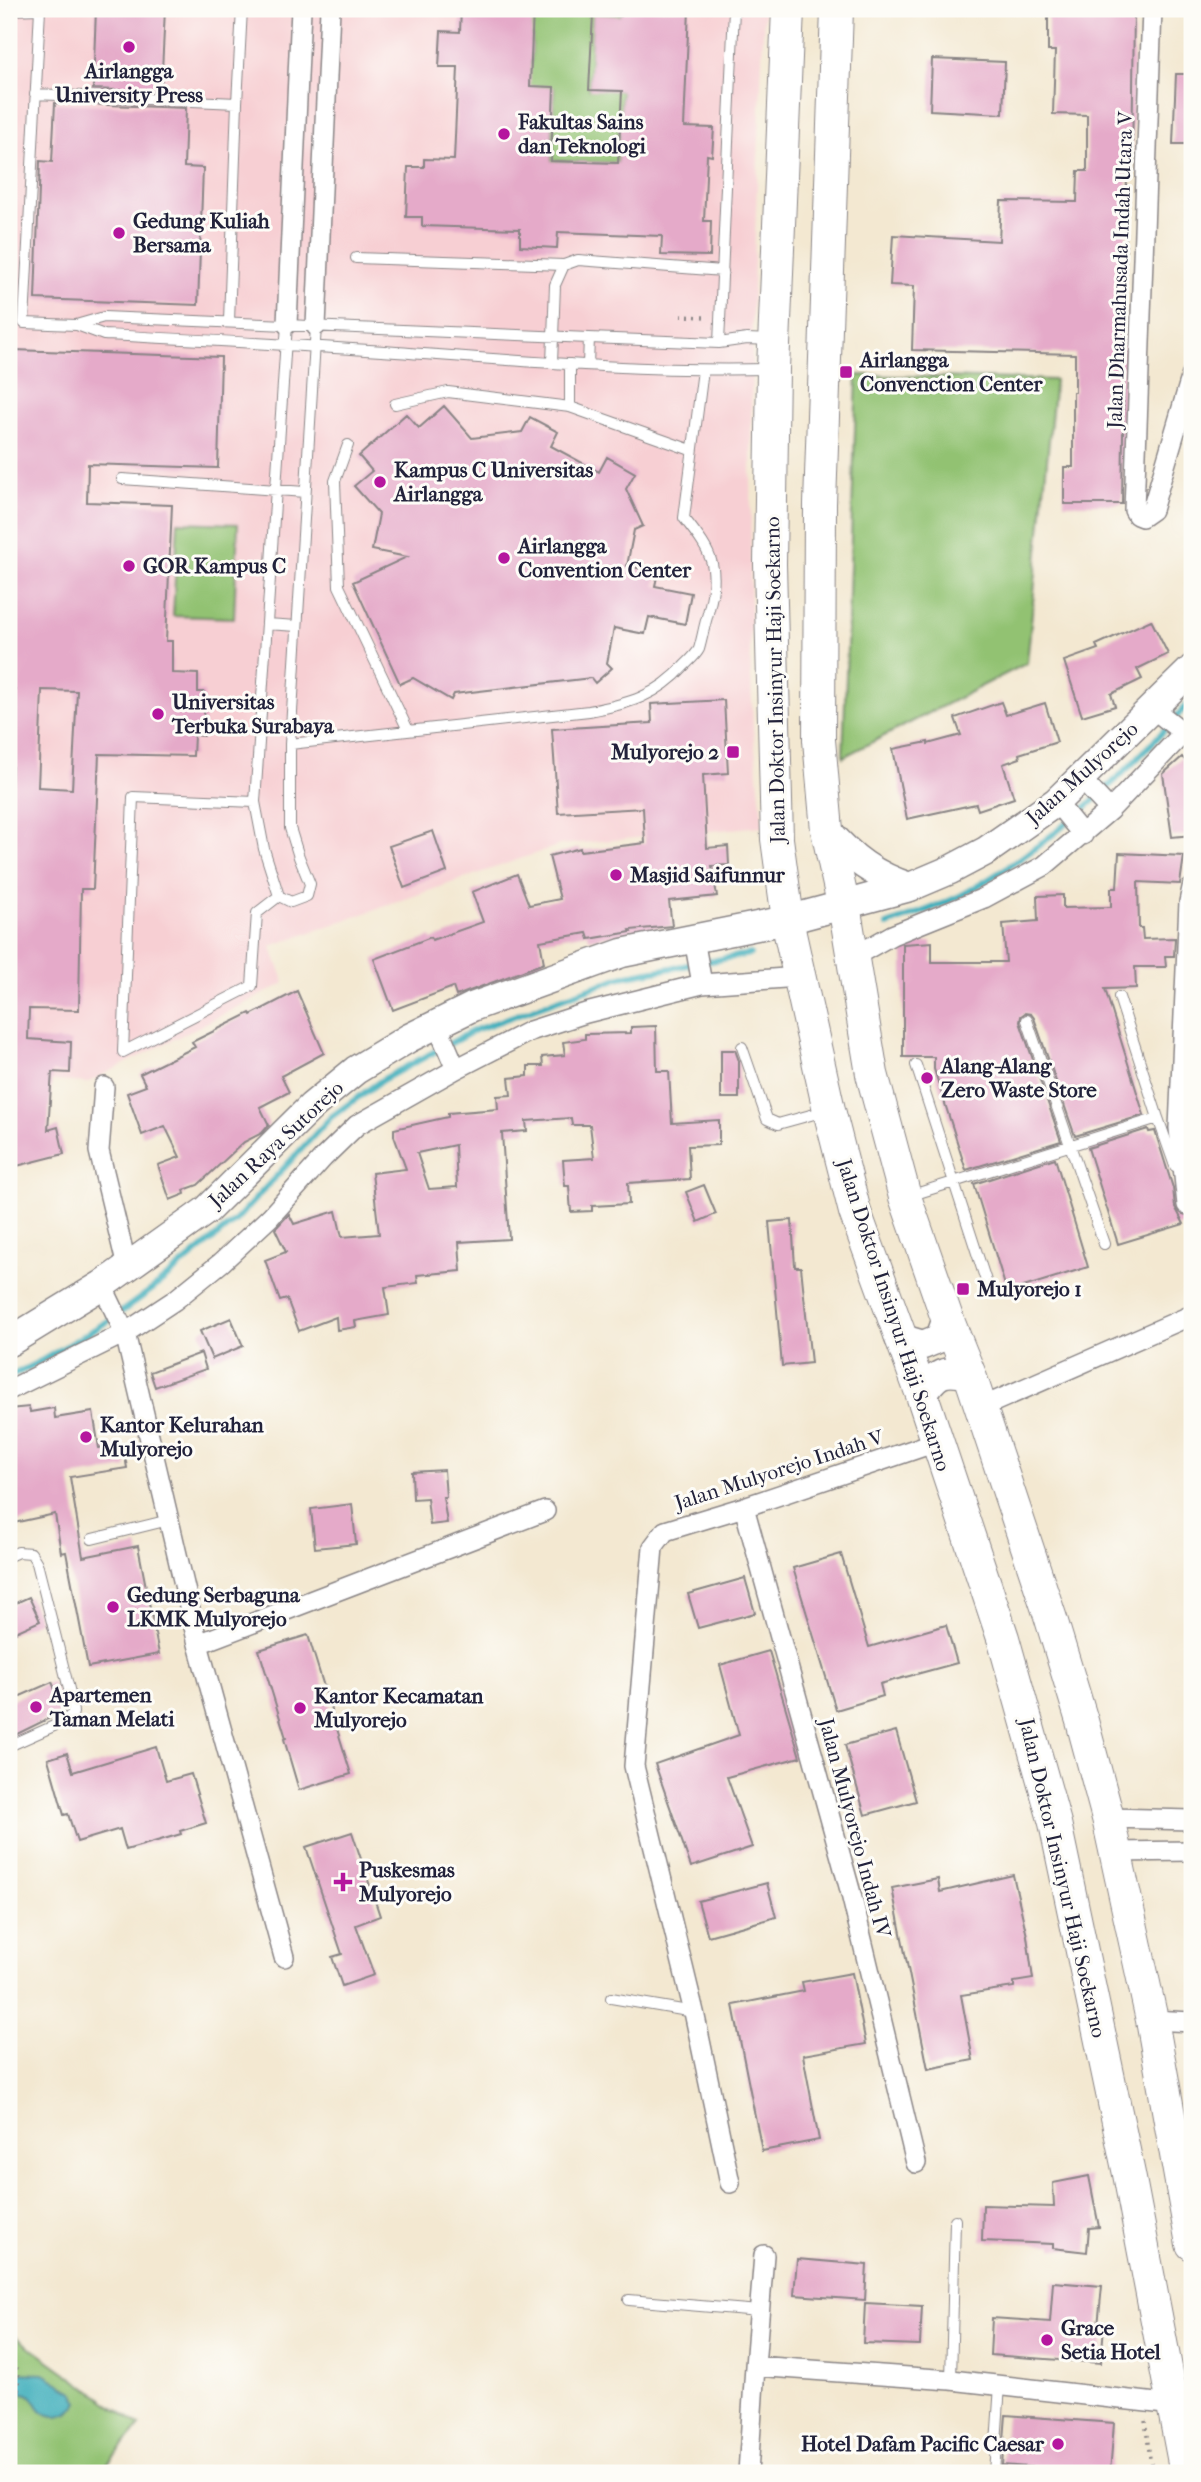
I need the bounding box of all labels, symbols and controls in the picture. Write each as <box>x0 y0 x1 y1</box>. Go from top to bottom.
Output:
marker: Airlangga University Press <box>121 39 137 55</box>
place label: Airlangga University Press <box>54 59 203 107</box>
place label: Fakultas Sains dan Teknologi <box>517 110 647 158</box>
street label: Jalan Dharmahusada Indah Utara V <box>1102 110 1138 431</box>
marker: Fakultas Sains dan Teknologi <box>496 126 512 142</box>
place label: Gedung Kuliah Bersama <box>133 209 270 257</box>
marker: Gedung Kuliah Bersama <box>111 225 127 241</box>
place label: Airlangga Convenction Center <box>858 348 1043 396</box>
marker: Airlangga Convenction Center <box>838 364 854 380</box>
place label: Kampus C Universitas Airlangga <box>392 458 594 506</box>
marker: Kampus C Universitas Airlangga <box>372 474 388 490</box>
street label: Jalan Doktor Insinyur Haji Soekarno <box>760 516 790 846</box>
place label: Airlangga Convention Center <box>516 534 692 582</box>
marker: Airlangga Convention Center <box>496 550 512 566</box>
place label: GOR Kampus C <box>143 554 286 578</box>
marker: GOR Kampus C <box>121 558 137 574</box>
place label: Universitas Terbuka Surabaya <box>171 690 335 738</box>
marker: Universitas Terbuka Surabaya <box>150 706 166 722</box>
street label: Jalan Mulyorejo <box>1020 717 1143 831</box>
place label: Mulyorejo 2 <box>610 740 719 764</box>
marker: Mulyorejo 2 <box>725 744 741 760</box>
place label: Masjid Saifunnur <box>629 863 786 887</box>
marker: Masjid Saifunnur <box>608 867 624 883</box>
place label: Alang-Alang Zero Waste Store <box>939 1054 1097 1102</box>
marker: Alang-Alang Zero Waste Store <box>919 1070 935 1086</box>
street label: Jalan Raya Sutorejo <box>202 1075 348 1214</box>
street label: Jalan Doktor Insinyur Haji Soekarno <box>831 1154 956 1474</box>
place label: Mulyorejo 1 <box>976 1277 1082 1301</box>
marker: Mulyorejo 1 <box>955 1281 971 1297</box>
place label: Kantor Kelurahan Mulyorejo <box>99 1413 265 1461</box>
street label: Jalan Mulyorejo Indah V <box>670 1425 888 1516</box>
marker: Kantor Kelurahan Mulyorejo <box>78 1429 94 1445</box>
place label: Gedung Serbaguna LKMK Mulyorejo <box>127 1583 301 1631</box>
marker: Gedung Serbaguna LKMK Mulyorejo <box>105 1599 121 1615</box>
place label: Apartemen Taman Melati <box>48 1683 175 1731</box>
place label: Kantor Kecamatan Mulyorejo <box>313 1684 484 1732</box>
marker: Apartemen Taman Melati <box>28 1699 44 1715</box>
marker: Kantor Kecamatan Mulyorejo <box>292 1700 308 1716</box>
street label: Jalan Mulyorejo Indah IV <box>814 1714 896 1942</box>
street label: Jalan Doktor Insinyur Haji Soekarno <box>1014 1714 1111 2040</box>
place label: Puskesmas Mulyorejo <box>358 1858 455 1906</box>
marker: Puskesmas Mulyorejo <box>333 1872 353 1892</box>
place label: Grace Setia Hotel <box>1061 2316 1161 2364</box>
marker: Grace Setia Hotel <box>1039 2332 1055 2348</box>
place label: Hotel Dafam Pacific Caesar <box>801 2432 1045 2456</box>
marker: Hotel Dafam Pacific Caesar <box>1050 2436 1066 2452</box>

